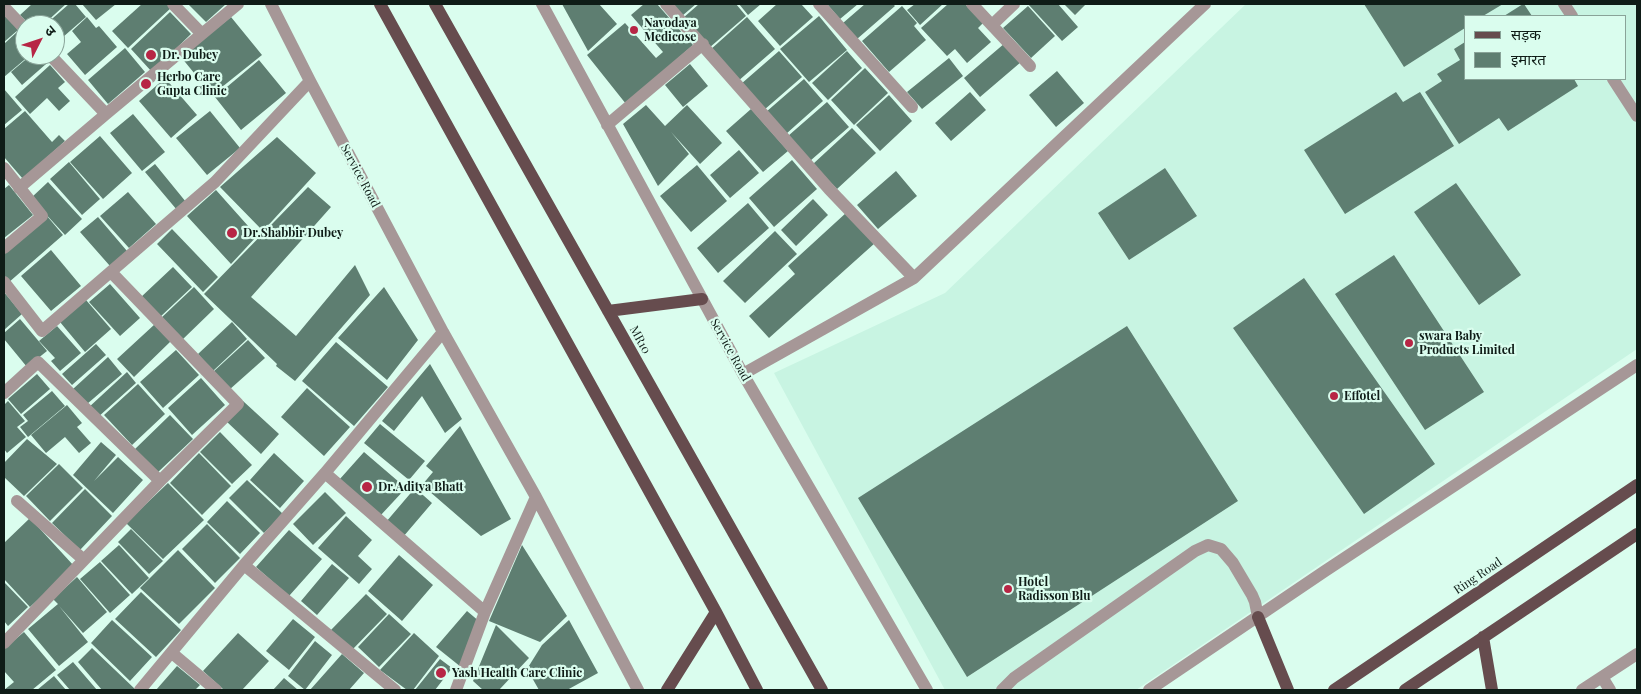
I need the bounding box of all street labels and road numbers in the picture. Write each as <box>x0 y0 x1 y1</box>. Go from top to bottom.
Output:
street label: Service Road <box>337 142 383 210</box>
street label: Service Road <box>707 316 753 384</box>
street label: MR10 <box>626 323 654 357</box>
street label: Ring Road <box>1451 555 1505 597</box>

